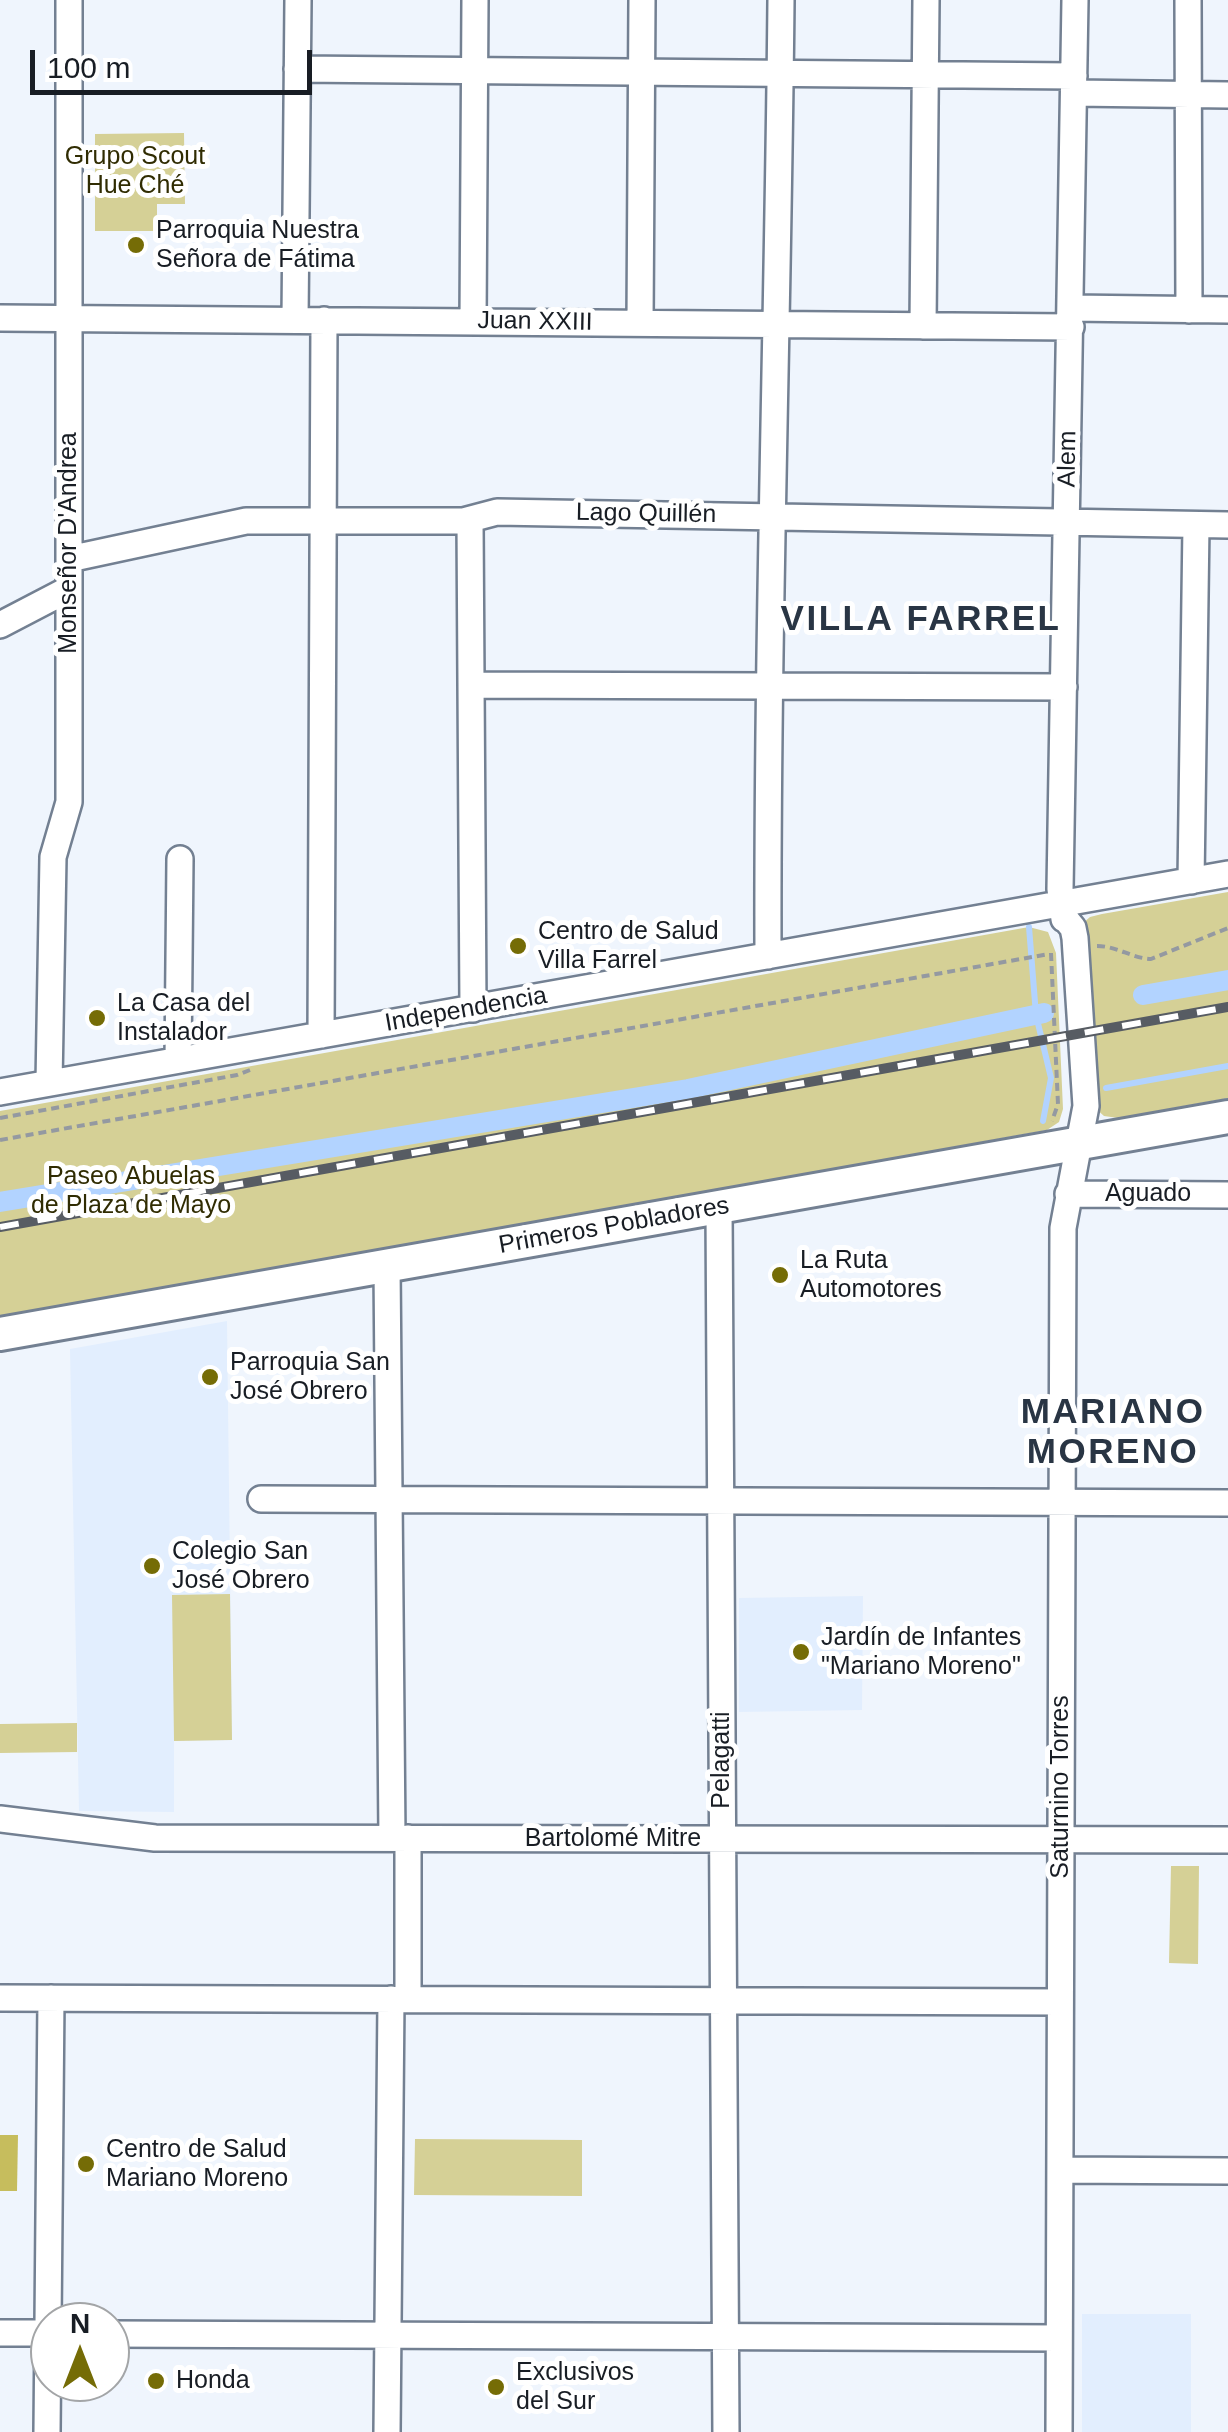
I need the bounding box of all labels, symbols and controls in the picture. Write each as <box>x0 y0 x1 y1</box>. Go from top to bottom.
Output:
scale bar <box>35 30 318 92</box>
text: 100 m <box>47 51 130 84</box>
park label: Grupo Scout Hue Ché <box>65 142 205 201</box>
place label: Parroquia Nuestra Señora de Fátima <box>156 216 359 275</box>
marker: Parroquia Nuestra Señora de Fátima <box>125 234 147 256</box>
street label: Juan XXIII <box>477 306 593 338</box>
street label: Alem <box>1053 430 1083 488</box>
street label: Monseñor D'Andrea <box>54 432 84 654</box>
street label: Lago Quillén <box>576 498 716 530</box>
district label: VILLA FARREL <box>781 599 1061 641</box>
place label: Centro de Salud Villa Farrel <box>538 917 719 976</box>
marker: Centro de Salud Villa Farrel <box>507 935 529 957</box>
street label: Independencia <box>383 981 549 1039</box>
place label: La Casa del Instalador <box>117 989 250 1048</box>
marker: La Casa del Instalador <box>86 1007 108 1029</box>
park label: Paseo Abuelas de Plaza de Mayo <box>31 1162 231 1221</box>
street label: Aguado <box>1105 1179 1191 1209</box>
street label: Primeros Pobladores <box>496 1191 732 1261</box>
place label: La Ruta Automotores <box>800 1246 942 1305</box>
marker: La Ruta Automotores <box>769 1264 791 1286</box>
place label: Parroquia San José Obrero <box>230 1348 390 1407</box>
marker: Parroquia San José Obrero <box>199 1366 221 1388</box>
district label: MARIANO MORENO <box>1021 1392 1205 1474</box>
place label: Colegio San José Obrero <box>172 1537 310 1596</box>
marker: Colegio San José Obrero <box>141 1555 163 1577</box>
place label: Jardín de Infantes "Mariano Moreno" <box>821 1623 1021 1682</box>
marker: Jardín de Infantes "Mariano Moreno" <box>790 1641 812 1663</box>
street label: Saturnino Torres <box>1046 1695 1076 1879</box>
street label: Pelagatti <box>707 1711 737 1809</box>
street label: Bartolomé Mitre <box>525 1824 701 1854</box>
place label: Centro de Salud Mariano Moreno <box>106 2135 288 2194</box>
marker: Centro de Salud Mariano Moreno <box>75 2153 97 2175</box>
north arrow <box>30 2302 130 2402</box>
text: N <box>70 2308 90 2339</box>
place label: Exclusivos del Sur <box>516 2358 634 2417</box>
place label: Honda <box>176 2366 250 2396</box>
marker: Honda <box>145 2370 167 2392</box>
marker: Exclusivos del Sur <box>485 2376 507 2398</box>

